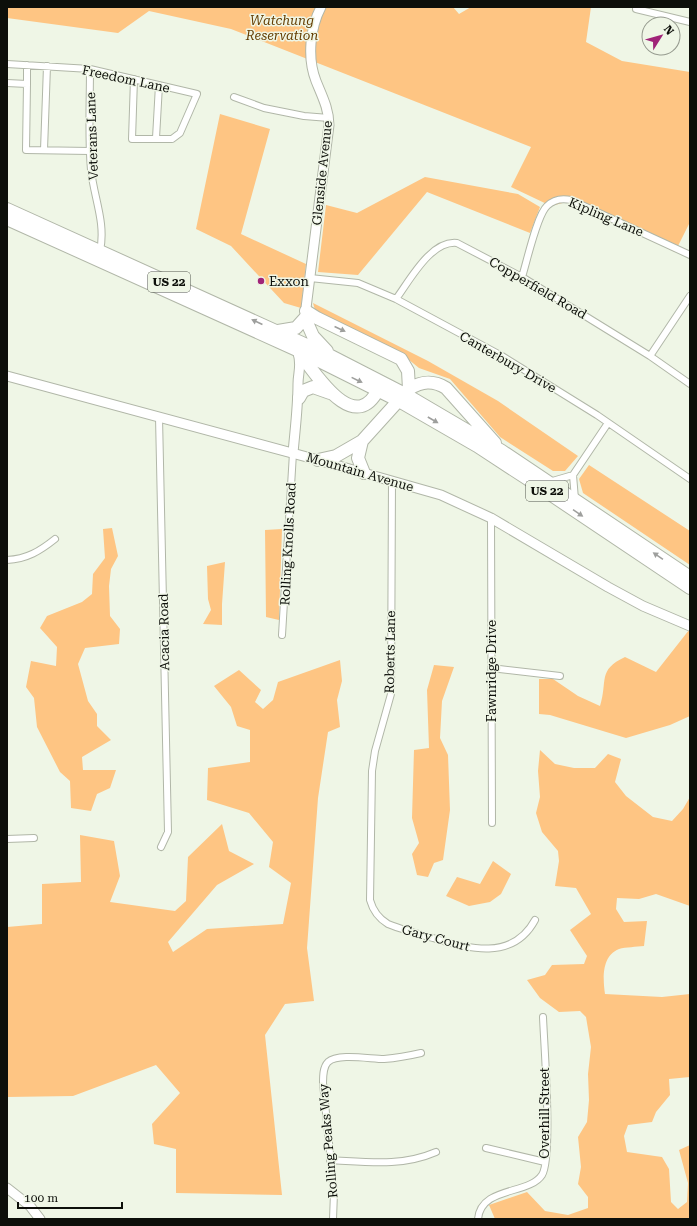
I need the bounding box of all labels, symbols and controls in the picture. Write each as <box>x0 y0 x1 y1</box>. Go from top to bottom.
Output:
park label: Watchung Reservation <box>245 13 318 43</box>
north arrow <box>641 16 681 56</box>
text: N <box>661 23 677 38</box>
street label: Freedom Lane <box>81 62 171 96</box>
street label: Veterans Lane <box>83 92 101 180</box>
street label: Glenside Avenue <box>309 120 335 226</box>
street label: Kipling Lane <box>566 194 646 240</box>
street label: Copperfield Road <box>487 254 590 322</box>
road number: US 22 <box>148 272 190 292</box>
place label: Exxon <box>269 274 309 289</box>
marker: Exxon <box>256 276 266 286</box>
one-way arrow <box>252 319 263 325</box>
one-way arrow <box>335 326 346 332</box>
street label: Canterbury Drive <box>457 328 559 396</box>
one-way arrow <box>351 377 363 383</box>
one-way arrow <box>427 417 439 424</box>
street label: Mountain Avenue <box>305 449 415 495</box>
street label: Rolling Knolls Road <box>277 481 299 606</box>
road number: US 22 <box>526 481 568 501</box>
one-way arrow <box>573 509 583 517</box>
one-way arrow <box>652 552 664 559</box>
street label: Acacia Road <box>156 593 172 671</box>
street label: Roberts Lane <box>382 610 398 694</box>
street label: Fawnridge Drive <box>484 620 499 722</box>
street label: Gary Court <box>400 922 472 954</box>
street label: Overhill Street <box>537 1067 552 1159</box>
street label: Rolling Peaks Way <box>315 1083 340 1199</box>
scale bar <box>18 1184 122 1210</box>
text: 100 m <box>24 1191 58 1205</box>

